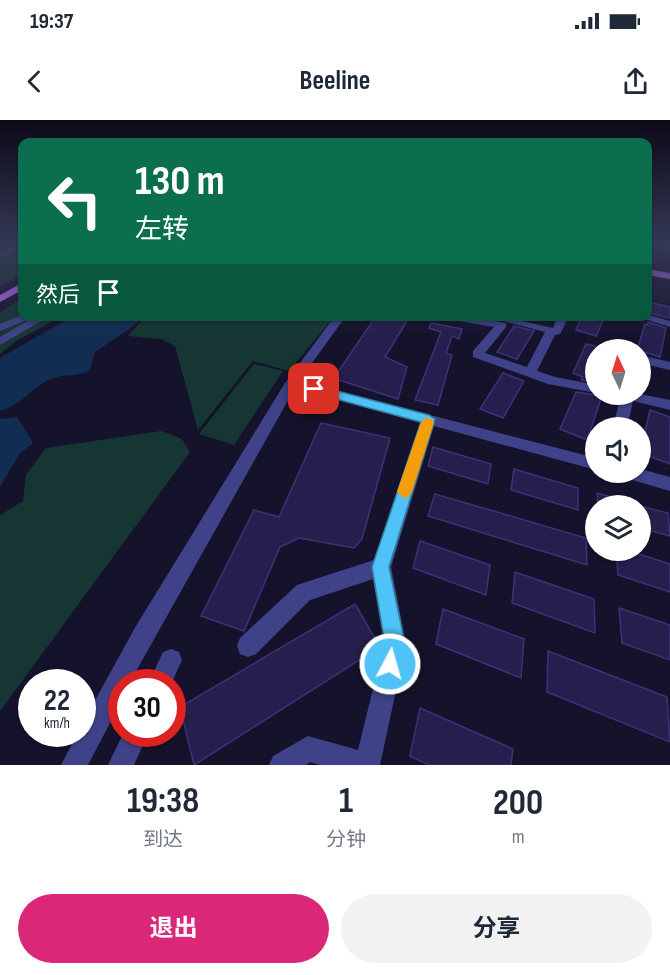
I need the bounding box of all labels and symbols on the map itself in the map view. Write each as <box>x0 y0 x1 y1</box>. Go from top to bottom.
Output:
north arrow <box>585 339 651 405</box>
pin <box>288 363 339 414</box>
position arrow <box>358 632 422 696</box>
speed limit sign: 30 <box>108 669 186 747</box>

